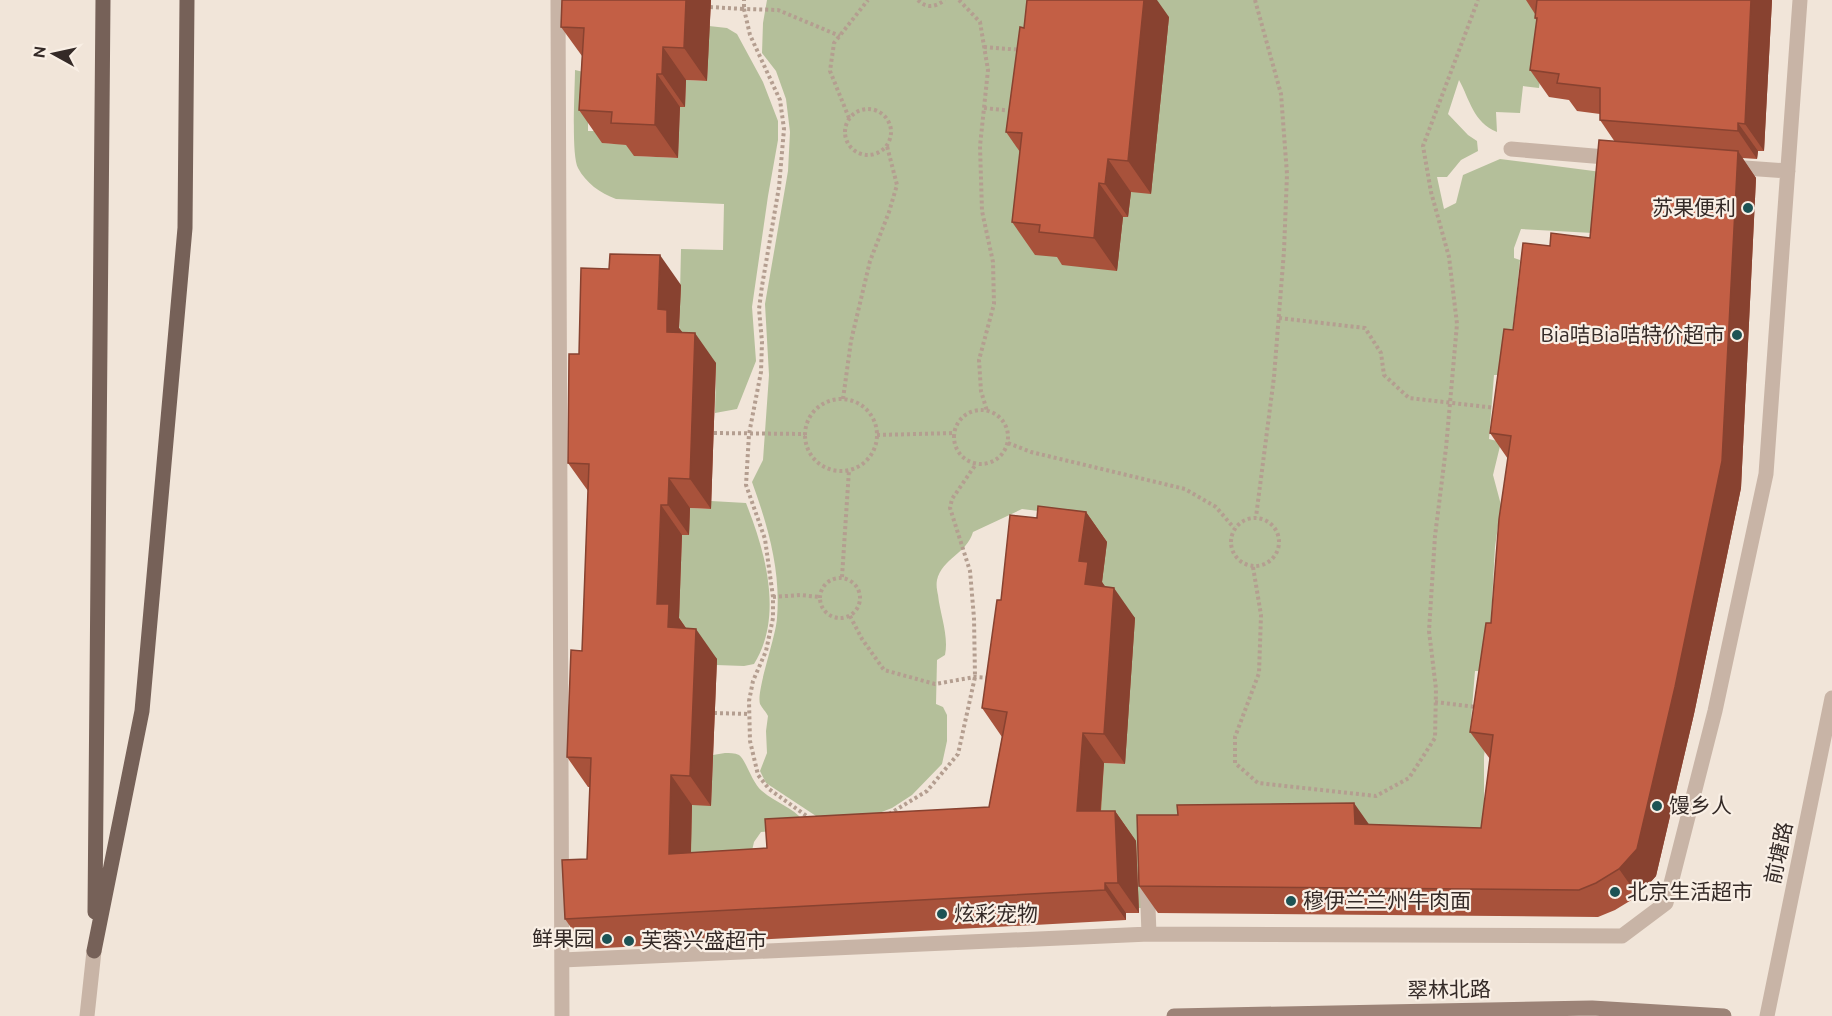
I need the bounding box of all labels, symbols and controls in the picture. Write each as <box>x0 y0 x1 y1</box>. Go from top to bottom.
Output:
north arrow <box>24 24 84 84</box>
text: N <box>29 45 49 59</box>
place label: 苏果便利 <box>1652 195 1736 219</box>
marker: 苏果便利 <box>1741 201 1755 215</box>
place label: Bia咭Bia咭特价超市 <box>1541 322 1725 346</box>
marker: Bia咭Bia咭特价超市 <box>1730 328 1744 342</box>
place label: 馒乡人 <box>1669 793 1732 817</box>
marker: 馒乡人 <box>1650 799 1664 813</box>
street label: 前塘路 <box>1760 819 1796 886</box>
place label: 北京生活超市 <box>1627 879 1753 903</box>
marker: 北京生活超市 <box>1608 885 1622 899</box>
place label: 穆伊兰兰州牛肉面 <box>1303 888 1471 912</box>
marker: 穆伊兰兰州牛肉面 <box>1284 894 1298 908</box>
place label: 炫彩宠物 <box>954 901 1038 925</box>
marker: 炫彩宠物 <box>935 907 949 921</box>
place label: 鲜果园 <box>532 926 595 950</box>
place label: 芙蓉兴盛超市 <box>641 928 767 952</box>
marker: 鲜果园 <box>600 932 614 946</box>
marker: 芙蓉兴盛超市 <box>622 934 636 948</box>
street label: 翠林北路 <box>1407 976 1491 1002</box>

